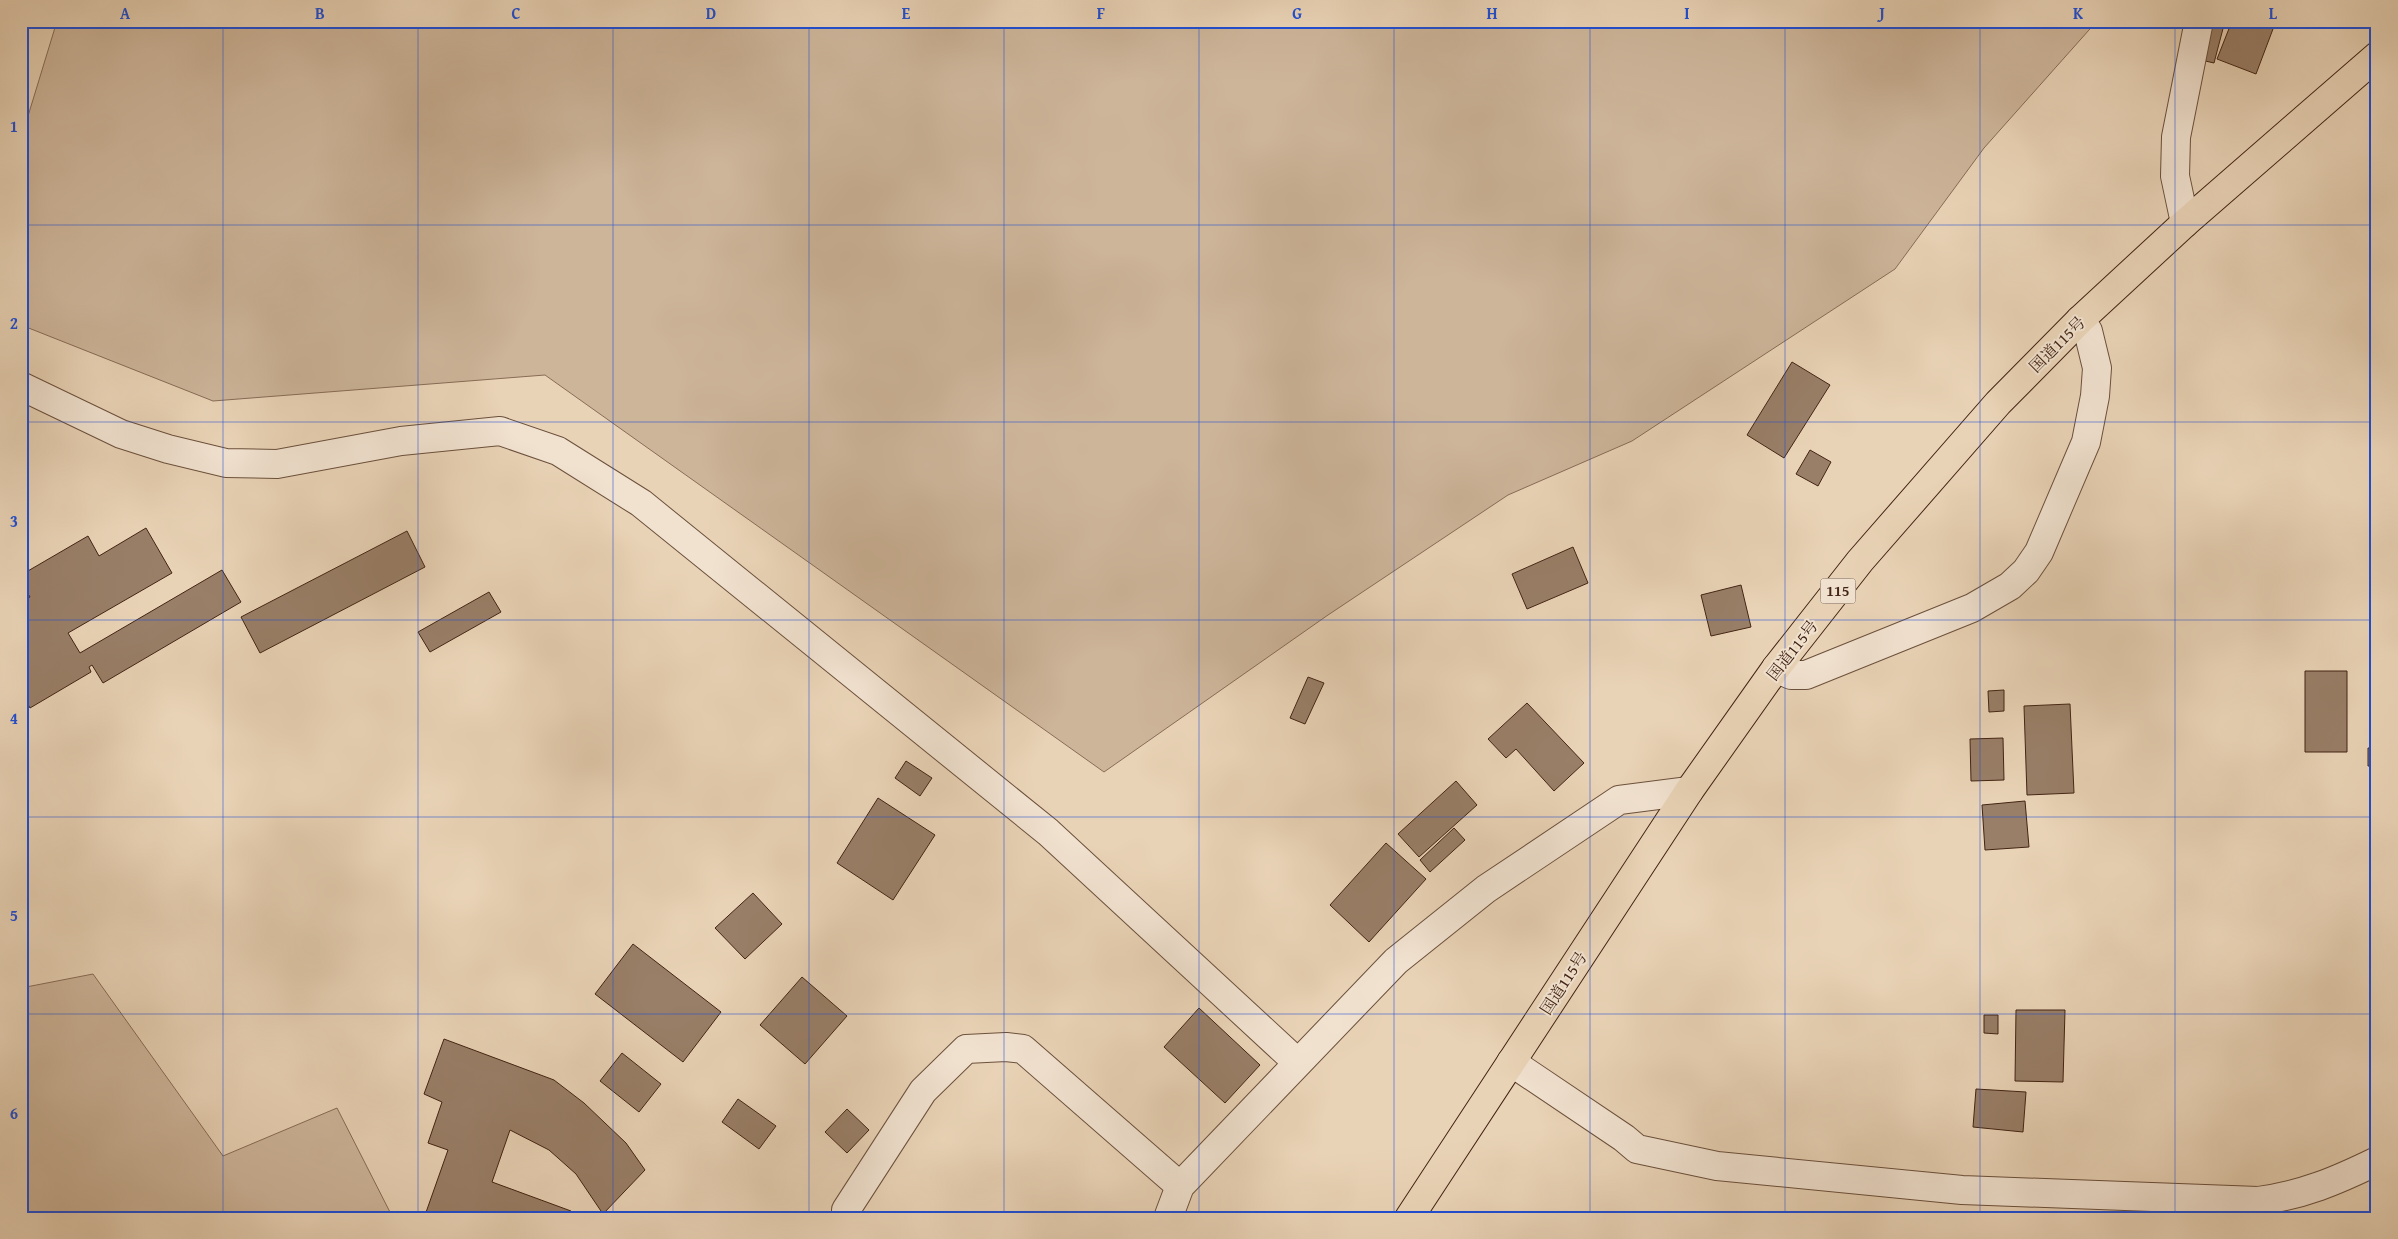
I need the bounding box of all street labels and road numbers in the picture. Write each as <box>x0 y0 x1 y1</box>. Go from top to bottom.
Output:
street label: 国道115号 <box>2023 310 2091 378</box>
road number: 115 <box>1820 578 1856 604</box>
street label: 国道115号 <box>1761 615 1823 685</box>
street label: 国道115号 <box>1534 947 1592 1019</box>

